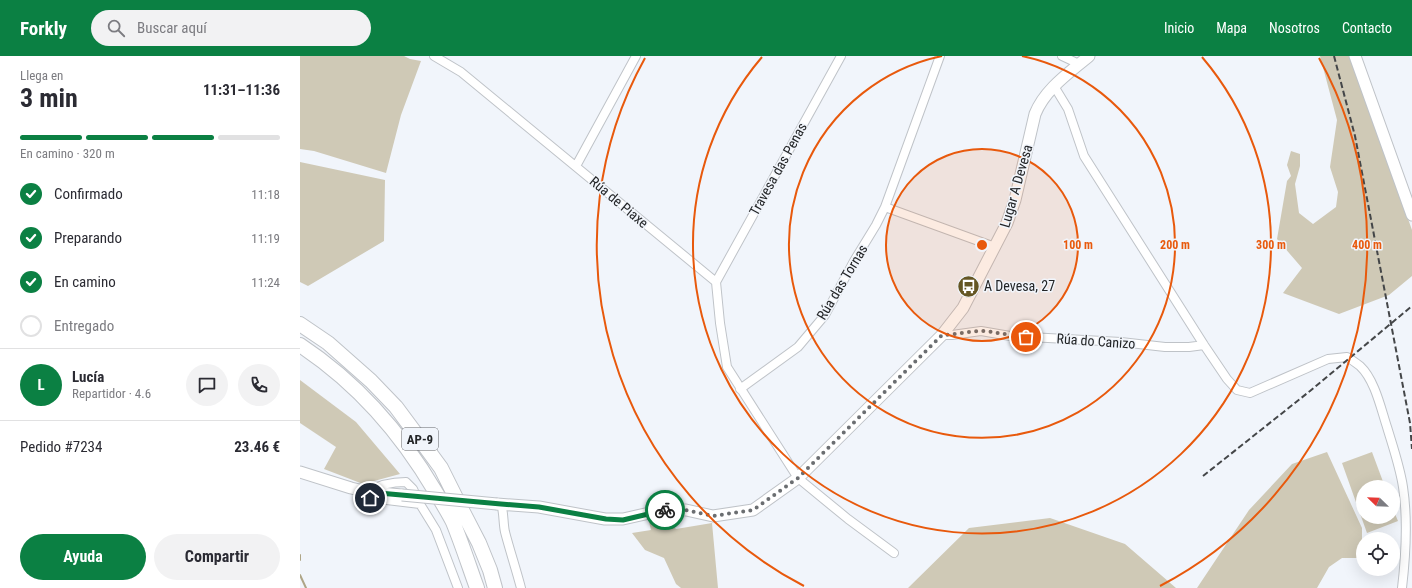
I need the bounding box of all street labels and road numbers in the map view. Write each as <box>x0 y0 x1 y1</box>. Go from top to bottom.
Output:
street label: Travesa das Penas <box>746 120 810 218</box>
street label: Lugar A Devesa <box>997 143 1035 229</box>
street label: Rúa de Piaxe <box>587 173 652 231</box>
street label: Rúa das Tornas <box>813 242 871 322</box>
street label: Rúa do Canizo <box>1056 330 1136 352</box>
road number: AP-9 <box>402 428 438 450</box>

